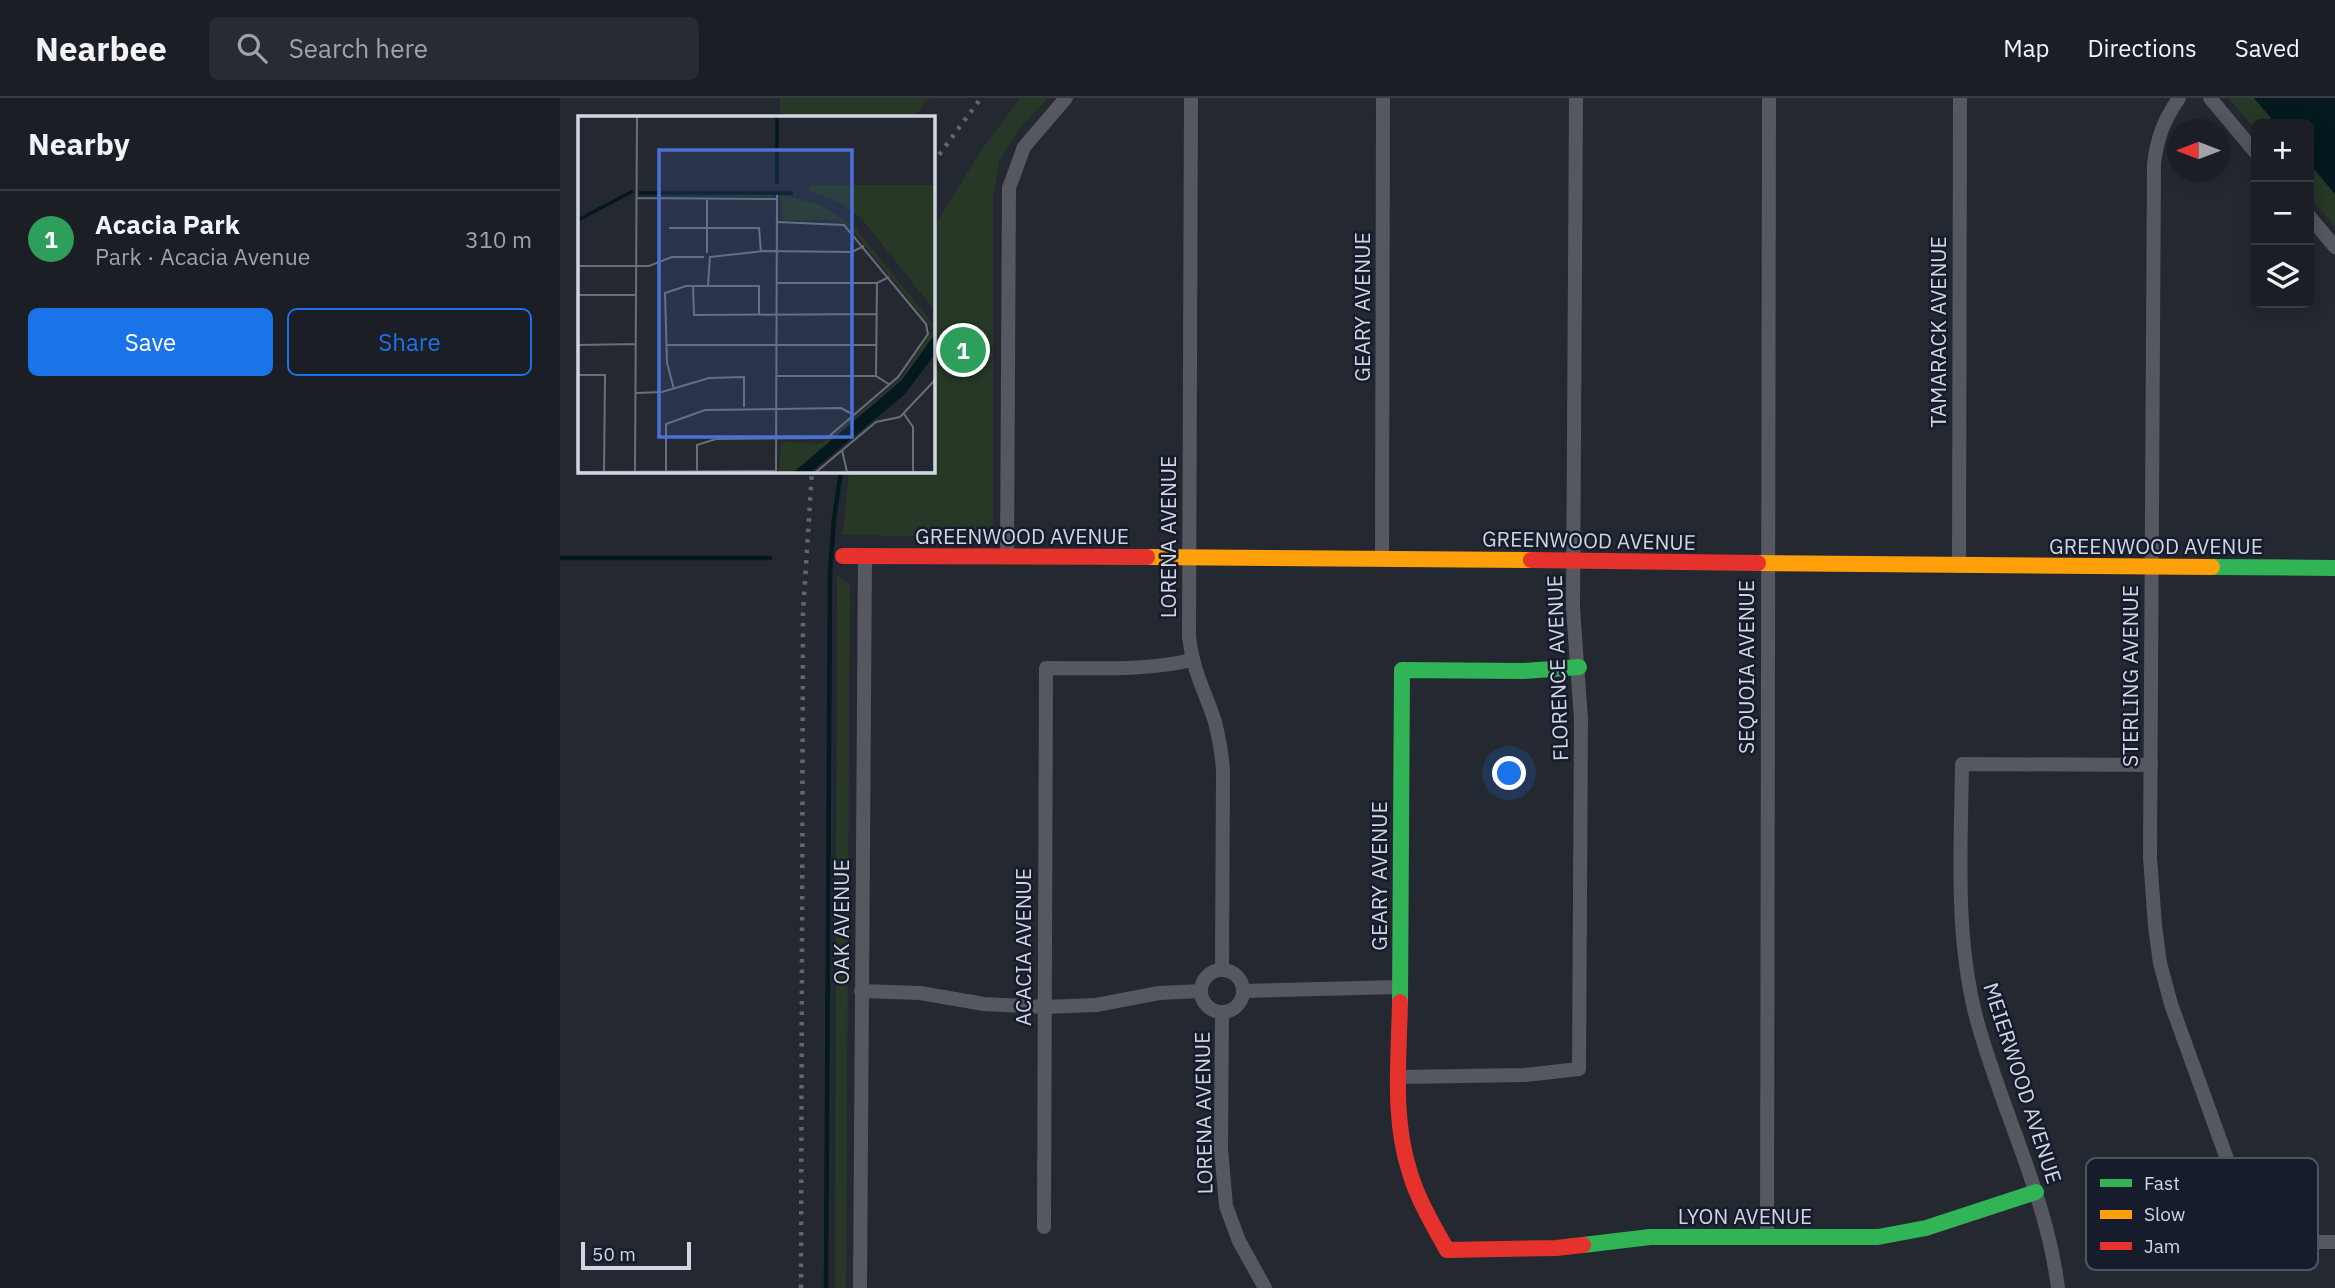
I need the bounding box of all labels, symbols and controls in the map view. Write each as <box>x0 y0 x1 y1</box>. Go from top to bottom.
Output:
search box <box>209 17 699 80</box>
text: Nearbee <box>35 27 167 70</box>
icon: search <box>233 29 271 67</box>
text: Search here <box>289 31 428 65</box>
text: Map <box>2003 32 2049 64</box>
text: Directions <box>2087 32 2197 64</box>
text: Saved <box>2235 32 2300 64</box>
inset map <box>578 116 934 472</box>
north arrow <box>2167 119 2230 182</box>
map controls <box>2251 119 2314 308</box>
button: + <box>2251 119 2314 182</box>
text: Nearby <box>28 124 130 163</box>
button: − <box>2251 182 2314 245</box>
text: Acacia Park <box>95 207 240 241</box>
text: 1 <box>44 224 58 254</box>
text: 310 m <box>465 224 532 254</box>
street label: GEARY AVENUE <box>1348 232 1376 382</box>
street label: TAMARACK AVENUE <box>1924 236 1952 428</box>
text: Park · Acacia Avenue <box>95 241 310 271</box>
button: layers <box>2251 245 2314 308</box>
button: Save <box>28 308 273 376</box>
button: Share <box>287 308 532 376</box>
pin: 1 <box>940 324 986 376</box>
street label: LORENA AVENUE <box>1154 456 1182 618</box>
street label: GREENWOOD AVENUE <box>915 522 1129 550</box>
street label: GREENWOOD AVENUE <box>1482 524 1696 556</box>
street label: GREENWOOD AVENUE <box>2049 532 2263 560</box>
street label: FLORENCE AVENUE <box>1540 574 1574 762</box>
street label: SEQUOIA AVENUE <box>1732 580 1760 754</box>
street label: STERLING AVENUE <box>2116 585 2144 767</box>
your location <box>1492 756 1526 790</box>
street label: GEARY AVENUE <box>1365 801 1393 951</box>
street label: OAK AVENUE <box>827 859 855 985</box>
street label: ACACIA AVENUE <box>1009 868 1037 1026</box>
street label: MEIERWOOD AVENUE <box>1977 979 2069 1187</box>
street label: LORENA AVENUE <box>1188 1031 1218 1195</box>
legend <box>2086 1158 2318 1270</box>
text: Fast <box>2144 1171 2180 1195</box>
street label: LYON AVENUE <box>1678 1202 1812 1230</box>
text: Slow <box>2144 1202 2185 1226</box>
text: Jam <box>2144 1234 2180 1258</box>
scale bar <box>581 1239 691 1271</box>
text: 50 m <box>592 1242 636 1266</box>

